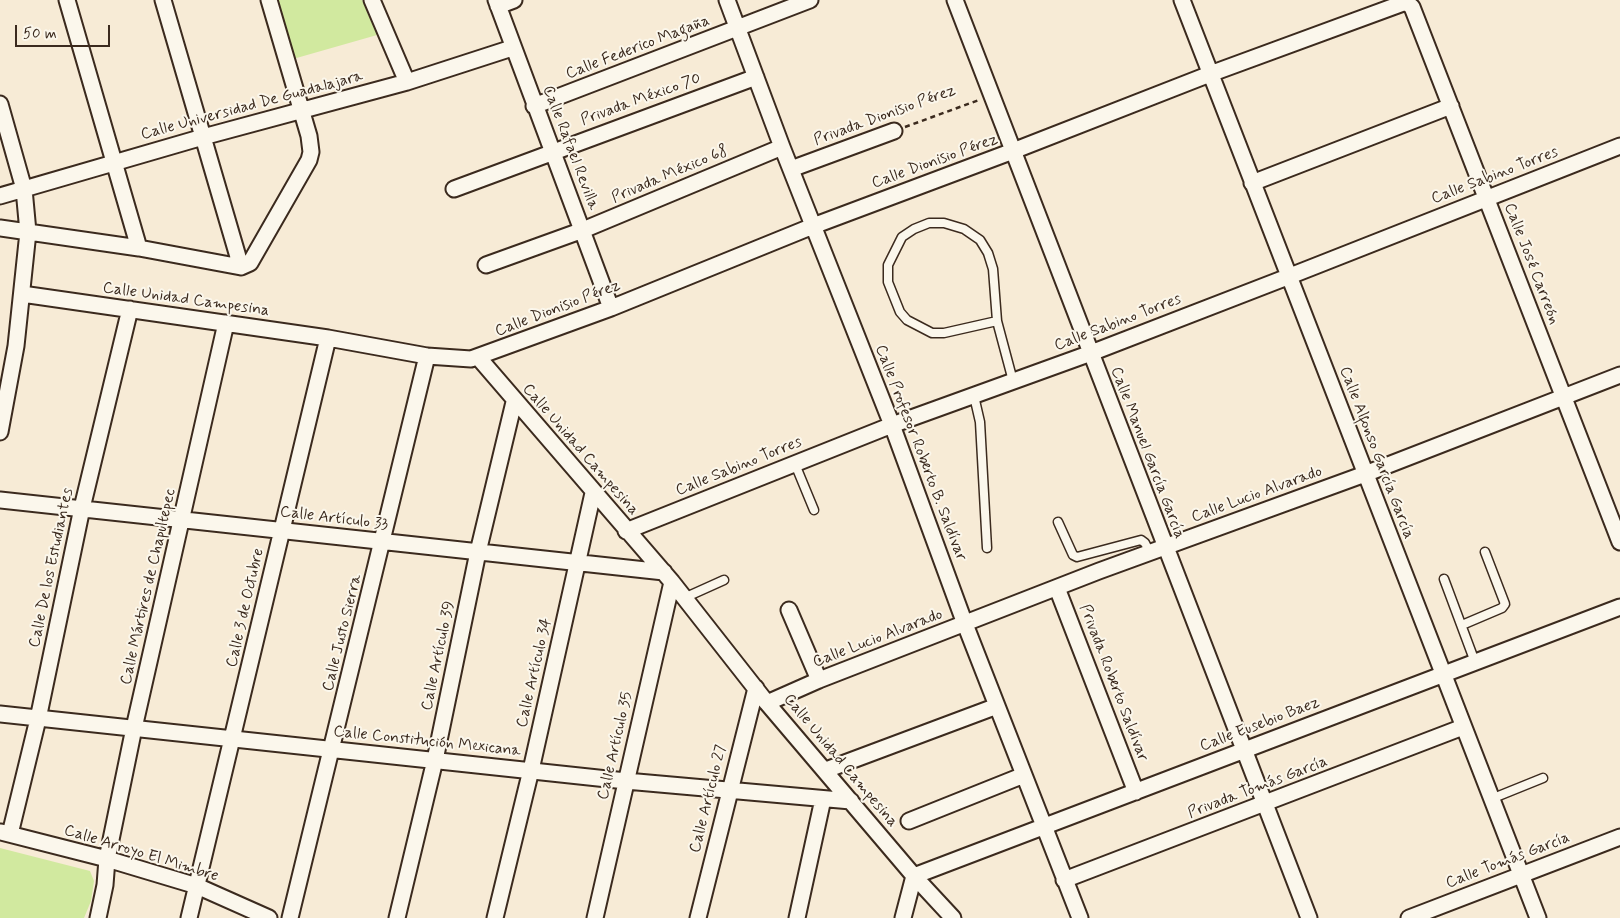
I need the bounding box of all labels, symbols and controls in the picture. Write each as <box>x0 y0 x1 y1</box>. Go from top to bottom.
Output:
street label: Calle Federico Magaña <box>563 12 713 84</box>
scale bar <box>18 15 112 47</box>
text: 50 m <box>23 24 57 44</box>
street label: Calle Universidad De Guadalajara <box>139 67 365 145</box>
street label: Privada México 70 <box>578 69 704 131</box>
street label: Privada Dionisio Pérez <box>811 81 959 151</box>
street label: Calle Rafael Revilla <box>537 83 603 213</box>
street label: Calle Dionisio Pérez <box>869 130 1001 194</box>
street label: Privada México 68 <box>609 142 731 208</box>
street label: Calle Sabino Torres <box>1429 143 1561 209</box>
street label: Calle José Carreón <box>1499 201 1563 327</box>
street label: Calle Dionisio Pérez <box>493 276 623 342</box>
street label: Calle Unidad Campesina <box>101 279 271 321</box>
street label: Calle Sabino Torres <box>1052 290 1184 356</box>
street label: Calle Profesor Roberto B. Saldívar <box>870 342 970 564</box>
street label: Calle Manuel García García <box>1105 364 1189 542</box>
street label: Calle Alfonso García García <box>1334 364 1418 542</box>
street label: Calle Unidad Campesina <box>518 380 642 520</box>
street label: Calle Sabino Torres <box>673 433 805 501</box>
street label: Calle Lucio Alvarado <box>1189 462 1325 528</box>
street label: Calle De los Estudiantes <box>26 486 78 650</box>
street label: Calle Mártires de Chapultepec <box>117 487 181 687</box>
street label: Calle Artículo 33 <box>279 503 389 535</box>
street label: Calle 3 de Octubre <box>223 547 269 669</box>
street label: Calle Justo Sierra <box>319 573 367 693</box>
street label: Calle Artículo 39 <box>418 599 460 713</box>
street label: Privada Roberto Saldívar <box>1074 602 1152 764</box>
street label: Calle Lucio Alvarado <box>810 605 946 673</box>
street label: Calle Artículo 34 <box>513 616 557 730</box>
street label: Calle Artículo 35 <box>594 690 638 802</box>
street label: Calle Unidad Campesina <box>779 690 901 832</box>
street label: Calle Eusebio Baez <box>1197 693 1323 757</box>
street label: Calle Constitución Mexicana <box>332 723 522 761</box>
street label: Calle Artículo 27 <box>686 743 732 855</box>
street label: Privada Tomás García <box>1185 753 1331 823</box>
street label: Calle Arroyo El Mimbre <box>61 821 221 887</box>
street label: Calle Tomás García <box>1443 829 1573 893</box>

